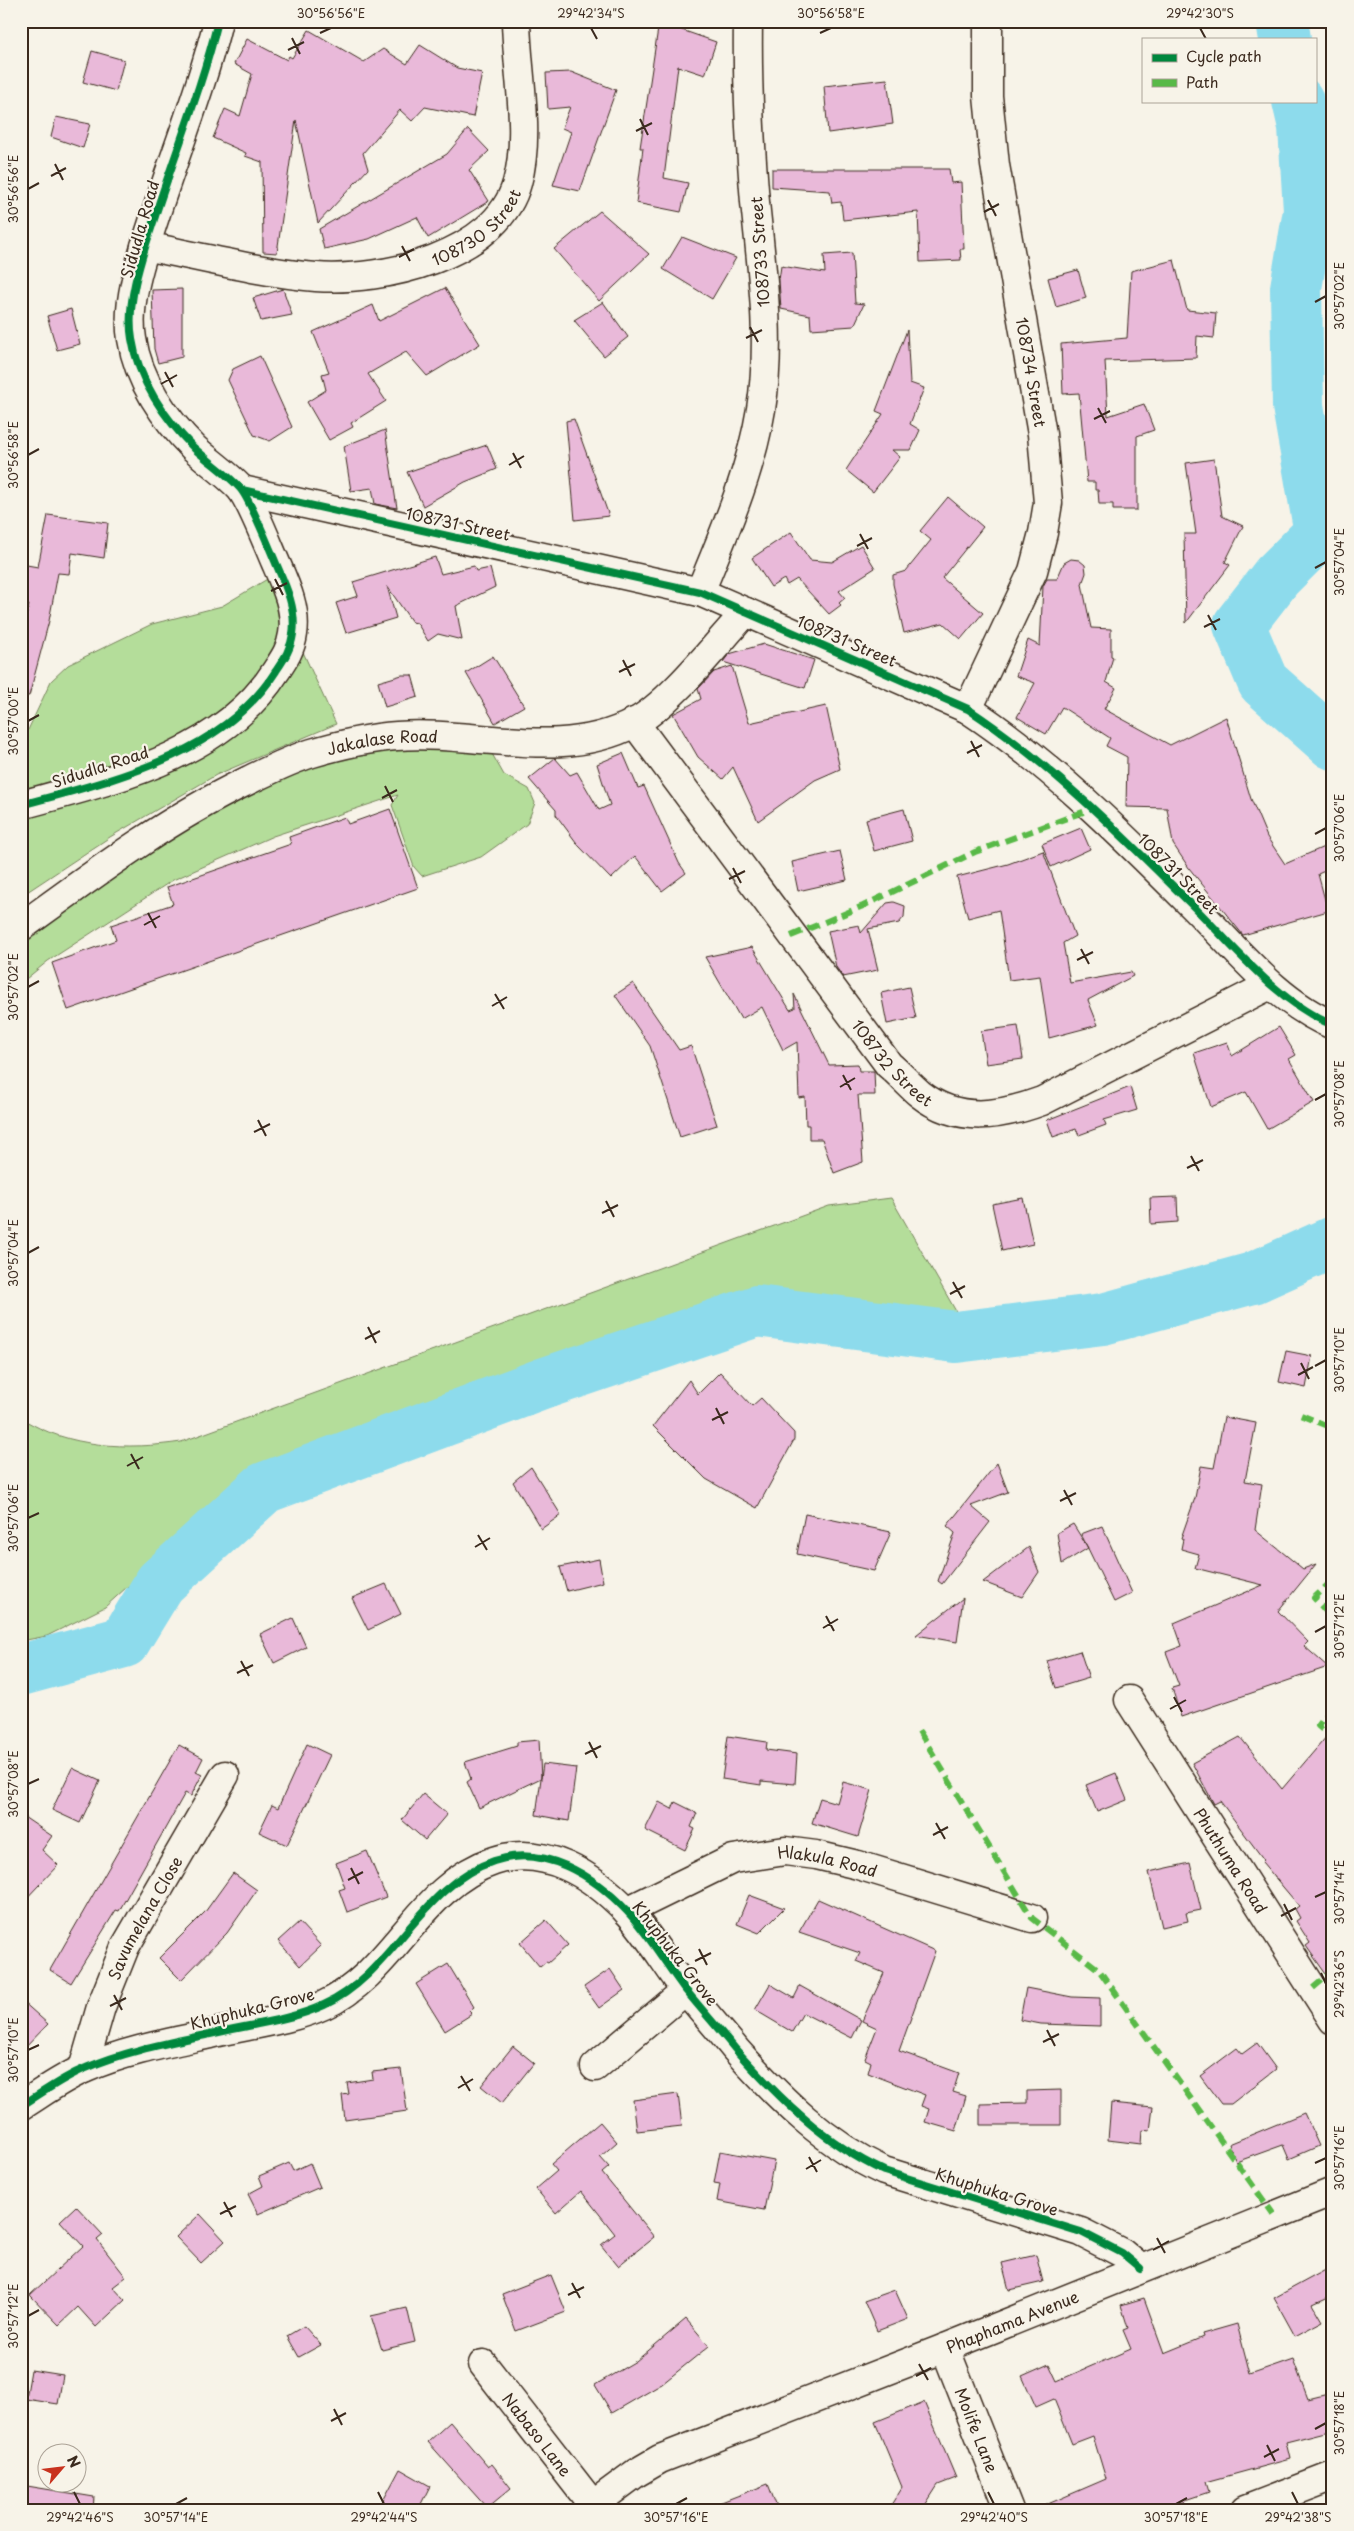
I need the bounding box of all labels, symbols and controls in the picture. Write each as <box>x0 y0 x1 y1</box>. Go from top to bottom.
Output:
text: 30°56'56"E <box>297 4 365 22</box>
text: 29°42'34"S <box>557 4 625 22</box>
text: 30°56'58"E <box>797 4 865 22</box>
text: 29°42'30"S <box>1166 4 1234 22</box>
legend <box>1142 38 1316 102</box>
text: Cycle path <box>1186 44 1262 67</box>
text: Path <box>1186 70 1218 93</box>
text: 30°56'56"E <box>4 155 22 223</box>
street label: Sidudla Road <box>114 177 164 281</box>
street label: 108730 Street <box>428 185 526 271</box>
street label: 108733 Street <box>743 195 775 308</box>
text: 30°57'02"E <box>1330 262 1348 330</box>
street label: 108734 Street <box>1011 315 1054 429</box>
text: 30°56'58"E <box>4 421 22 489</box>
street label: 108731 Street <box>403 500 513 546</box>
text: 30°57'04"E <box>1330 528 1348 596</box>
street label: 108731 Street <box>793 608 901 672</box>
text: 30°57'00"E <box>4 687 22 755</box>
street label: Jakalase Road <box>324 723 438 760</box>
street label: Sidudla Road <box>48 739 152 793</box>
text: 30°57'06"E <box>1330 794 1348 862</box>
street label: 108731 Street <box>1133 827 1225 919</box>
text: 30°57'02"E <box>4 953 22 1021</box>
street label: 108732 Street <box>847 1014 938 1112</box>
text: 30°57'08"E <box>1330 1060 1348 1128</box>
text: 30°57'04"E <box>4 1219 22 1287</box>
text: 30°57'10"E <box>1330 1327 1348 1393</box>
text: 30°57'06"E <box>4 1484 22 1552</box>
text: 30°57'12"E <box>1330 1593 1348 1659</box>
text: 30°57'08"E <box>4 1750 22 1818</box>
street label: Phuthuma Road <box>1188 1803 1274 1918</box>
street label: Hlakula Road <box>776 1838 881 1882</box>
street label: Savumelana Close <box>101 1851 188 1983</box>
text: 30°57'14"E <box>1330 1860 1348 1924</box>
street label: Khuphuka Grove <box>627 1895 725 2011</box>
text: 29°42'36"S <box>1330 1950 1348 2018</box>
street label: Khuphuka Grove <box>187 1981 317 2035</box>
text: 30°57'10"E <box>4 2017 22 2083</box>
text: 30°57'16"E <box>1330 2125 1348 2191</box>
street label: Khuphuka Grove <box>933 2161 1061 2221</box>
text: 30°57'12"E <box>4 2283 22 2349</box>
street label: Phaphama Avenue <box>942 2283 1082 2359</box>
street label: Molife Lane <box>950 2384 1005 2476</box>
street label: Nabaso Lane <box>497 2387 578 2481</box>
text: 30°57'18"E <box>1330 2391 1348 2455</box>
north arrow <box>38 2444 88 2494</box>
text: N <box>62 2452 86 2471</box>
text: 29°42'46"S <box>46 2508 114 2526</box>
text: 30°57'14"E <box>144 2508 208 2526</box>
text: 29°42'44"S <box>350 2508 418 2526</box>
text: 30°57'16"E <box>643 2508 709 2526</box>
text: 29°42'40"S <box>960 2508 1028 2526</box>
text: 30°57'18"E <box>1144 2508 1208 2526</box>
text: 29°42'38"S <box>1264 2508 1332 2526</box>

